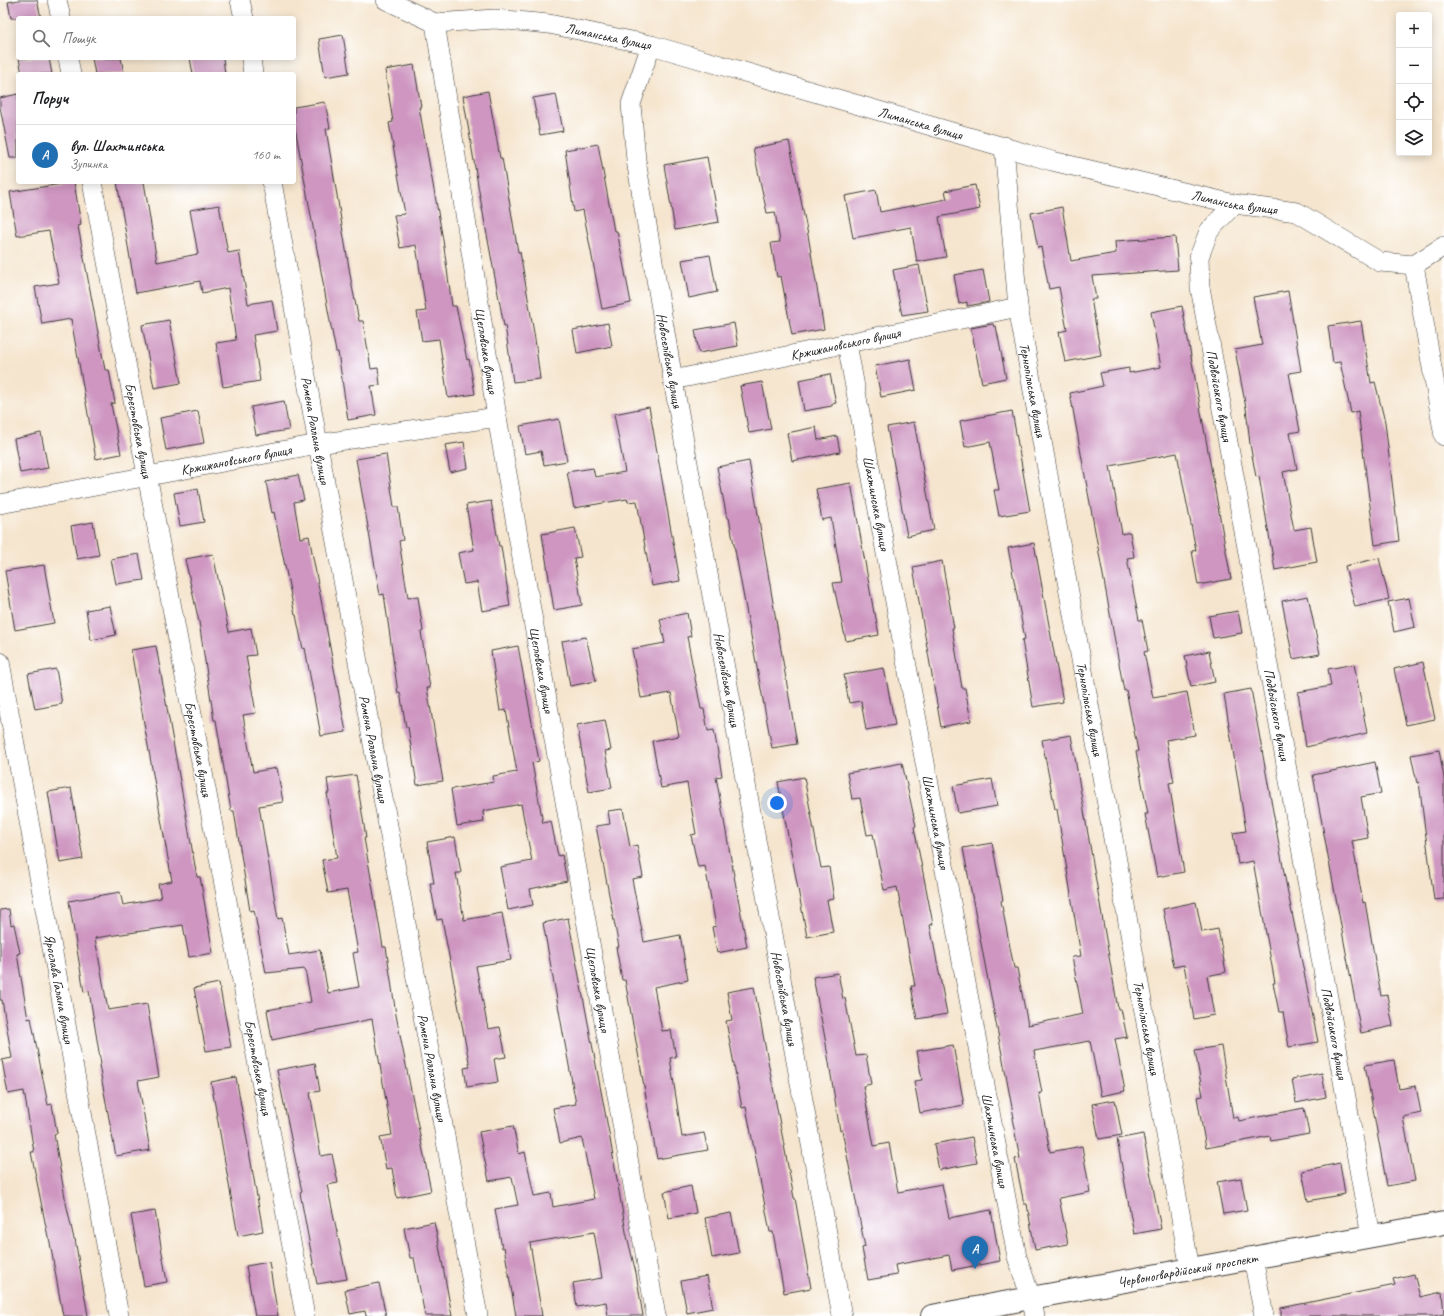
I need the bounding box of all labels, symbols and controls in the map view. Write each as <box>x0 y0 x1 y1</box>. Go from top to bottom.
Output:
map controls <box>1396 12 1432 156</box>
button: + <box>1396 12 1432 48</box>
search box <box>16 16 296 60</box>
street label: Лиманська вулиця <box>564 19 654 53</box>
icon: search <box>30 27 52 49</box>
text: Пошук <box>62 29 95 48</box>
button: − <box>1396 48 1432 84</box>
button: locate <box>1396 84 1432 120</box>
text: Поруч <box>32 88 68 109</box>
street label: Лиманська вулиця <box>876 103 965 143</box>
button: layers <box>1396 120 1432 156</box>
text: вул. Шахтинська <box>70 137 163 156</box>
text: A <box>42 147 48 163</box>
text: 160 m <box>252 147 280 163</box>
text: Зупинка <box>70 156 107 172</box>
street label: Лиманська вулиця <box>1190 186 1279 218</box>
street label: Щегловська вулиця <box>472 307 502 396</box>
street label: Новоселівська вулиця <box>653 312 687 410</box>
street label: Кржижановського вулиця <box>789 323 903 363</box>
street label: Тернопільська вулиця <box>1016 342 1050 439</box>
street label: Подвойського вулиця <box>1203 348 1236 444</box>
street label: Ромена Роллана вулиця <box>298 375 334 486</box>
street label: Берестовська вулиця <box>121 382 156 481</box>
street label: Кржижановського вулиця <box>179 440 294 478</box>
street label: Шахтинська вулиця <box>860 455 894 553</box>
street label: Щегловська вулиця <box>526 626 558 715</box>
street label: Новоселівська вулиця <box>710 631 744 729</box>
street label: Тернопільська вулиця <box>1073 661 1107 758</box>
street label: Подвойського вулиця <box>1260 667 1294 763</box>
street label: Ромена Роллана вулиця <box>356 694 392 805</box>
street label: Берестовська вулиця <box>181 700 216 799</box>
street label: Шахтинська вулиця <box>919 773 953 871</box>
your location <box>767 793 787 813</box>
street label: Ярослава Галана вулиця <box>41 933 78 1046</box>
street label: Щегловська вулиця <box>582 945 614 1034</box>
street label: Новоселівська вулиця <box>768 950 802 1048</box>
street label: Тернопільська вулиця <box>1130 979 1164 1077</box>
street label: Подвойського вулиця <box>1318 986 1351 1082</box>
street label: Ромена Роллана вулиця <box>414 1013 451 1124</box>
street label: Берестовська вулиця <box>241 1018 276 1117</box>
street label: Шахтинська вулиця <box>978 1092 1013 1190</box>
pin: A <box>962 1236 988 1269</box>
street label: Червоногвардійський проспект <box>1116 1248 1260 1291</box>

